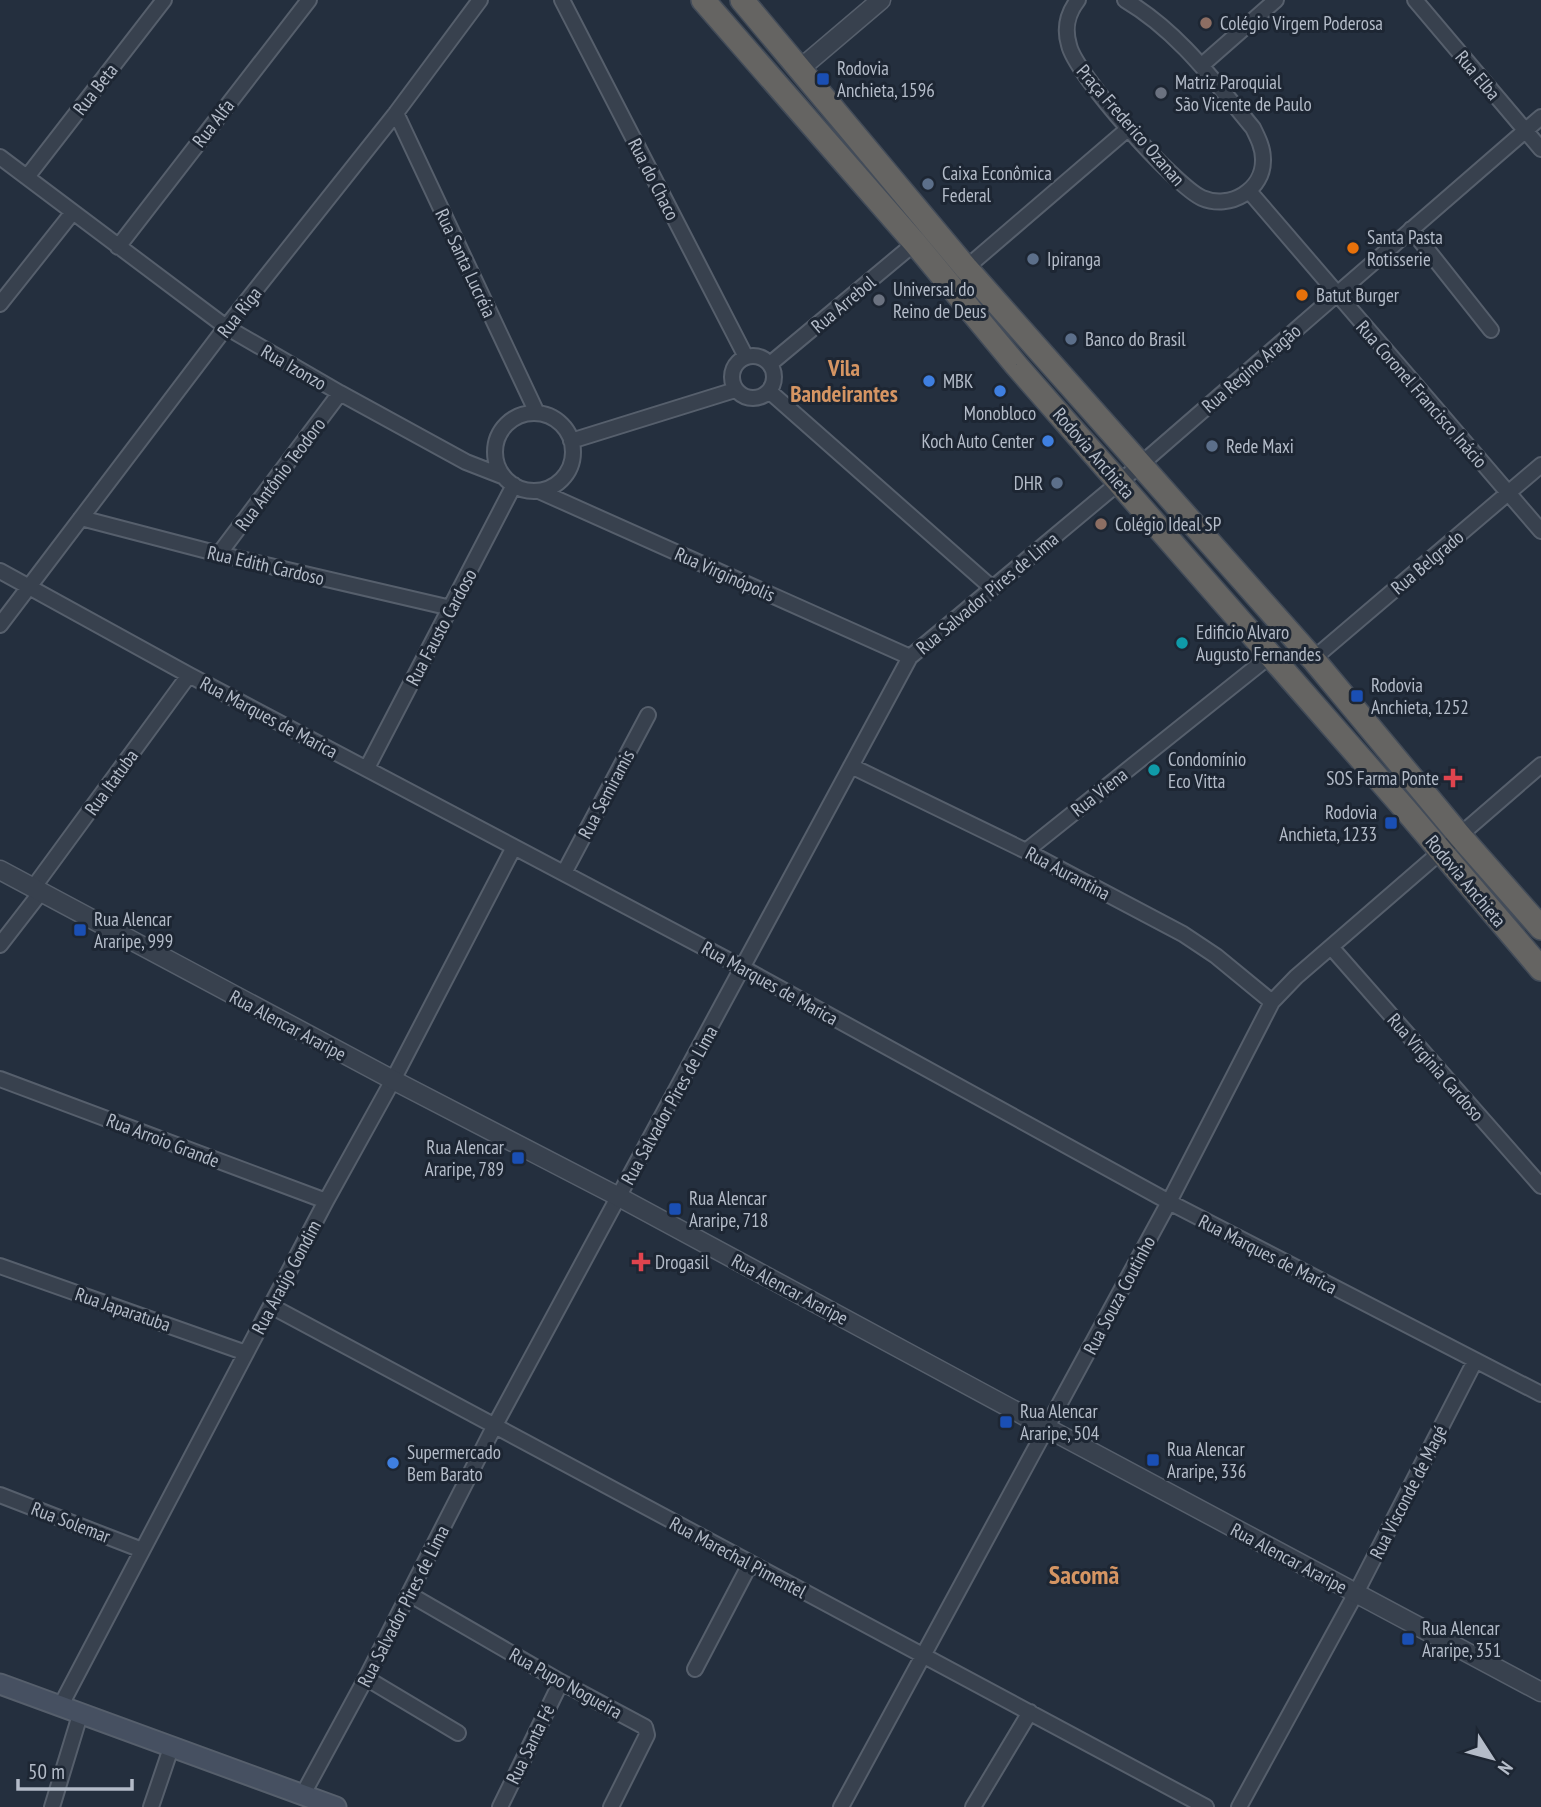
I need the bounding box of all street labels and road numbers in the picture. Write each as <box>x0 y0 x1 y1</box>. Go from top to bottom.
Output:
street label: Rua Elba <box>1450 45 1506 105</box>
street label: Rua Beta <box>67 59 123 119</box>
street label: Praça Frederico Ozanan <box>1072 59 1190 191</box>
street label: Rua Alfa <box>187 94 239 152</box>
street label: Rua do Chaco <box>623 134 685 224</box>
street label: Rua Santa Lucréia <box>430 205 502 321</box>
street label: Rua Arrebol <box>806 270 880 338</box>
street label: Rua Riga <box>212 282 266 342</box>
street label: Rua Coronel Francisco Inácio <box>1351 315 1493 473</box>
street label: Rua Regino Aragão <box>1197 319 1305 417</box>
street label: Rua Izonzo <box>257 339 331 395</box>
street label: Rodovia Anchieta <box>1048 403 1140 503</box>
street label: Rua Antônio Teodoro <box>230 413 330 535</box>
street label: Rua Belgrado <box>1386 525 1468 599</box>
street label: Rua Salvador Pires de Lima <box>911 527 1063 659</box>
street label: Rua Edith Cardoso <box>205 540 327 590</box>
street label: Rua Virginópolis <box>671 541 779 607</box>
street label: Rua Fausto Cardoso <box>400 565 482 689</box>
street label: Rua Marques de Marica <box>196 671 342 763</box>
street label: Rua Itatuba <box>79 744 143 820</box>
street label: Rua Semiramis <box>573 745 639 843</box>
street label: Rua Viena <box>1066 762 1132 822</box>
street label: Rodovia Anchieta <box>1421 830 1511 932</box>
street label: Rua Aurantina <box>1022 841 1114 905</box>
street label: Rua Marques de Marica <box>698 936 842 1030</box>
street label: Rua Alencar Araripe <box>226 984 350 1066</box>
street label: Rua Virginia Cardoso <box>1383 1008 1489 1126</box>
street label: Rua Salvador Pires de Lima <box>615 1021 723 1189</box>
street label: Rua Arroio Grande <box>103 1107 223 1173</box>
street label: Rua Marques de Marica <box>1195 1209 1341 1299</box>
street label: Rua Araújo Gondim <box>246 1216 326 1338</box>
street label: Rua Souza Coutinho <box>1078 1232 1160 1358</box>
street label: Rua Alencar Araripe <box>728 1248 852 1330</box>
street label: Rua Japaratuba <box>72 1282 174 1336</box>
street label: Rua Visconde de Magé <box>1364 1421 1452 1563</box>
street label: Rua Solemar <box>28 1496 115 1548</box>
street label: Rua Marechal Pimentel <box>666 1511 811 1603</box>
street label: Rua Alencar Araripe <box>1227 1517 1351 1599</box>
street label: Rua Salvador Pires de Lima <box>352 1521 454 1691</box>
street label: Rua Pupo Nogueira <box>505 1642 627 1724</box>
street label: Rua Santa Fé <box>500 1700 560 1788</box>

